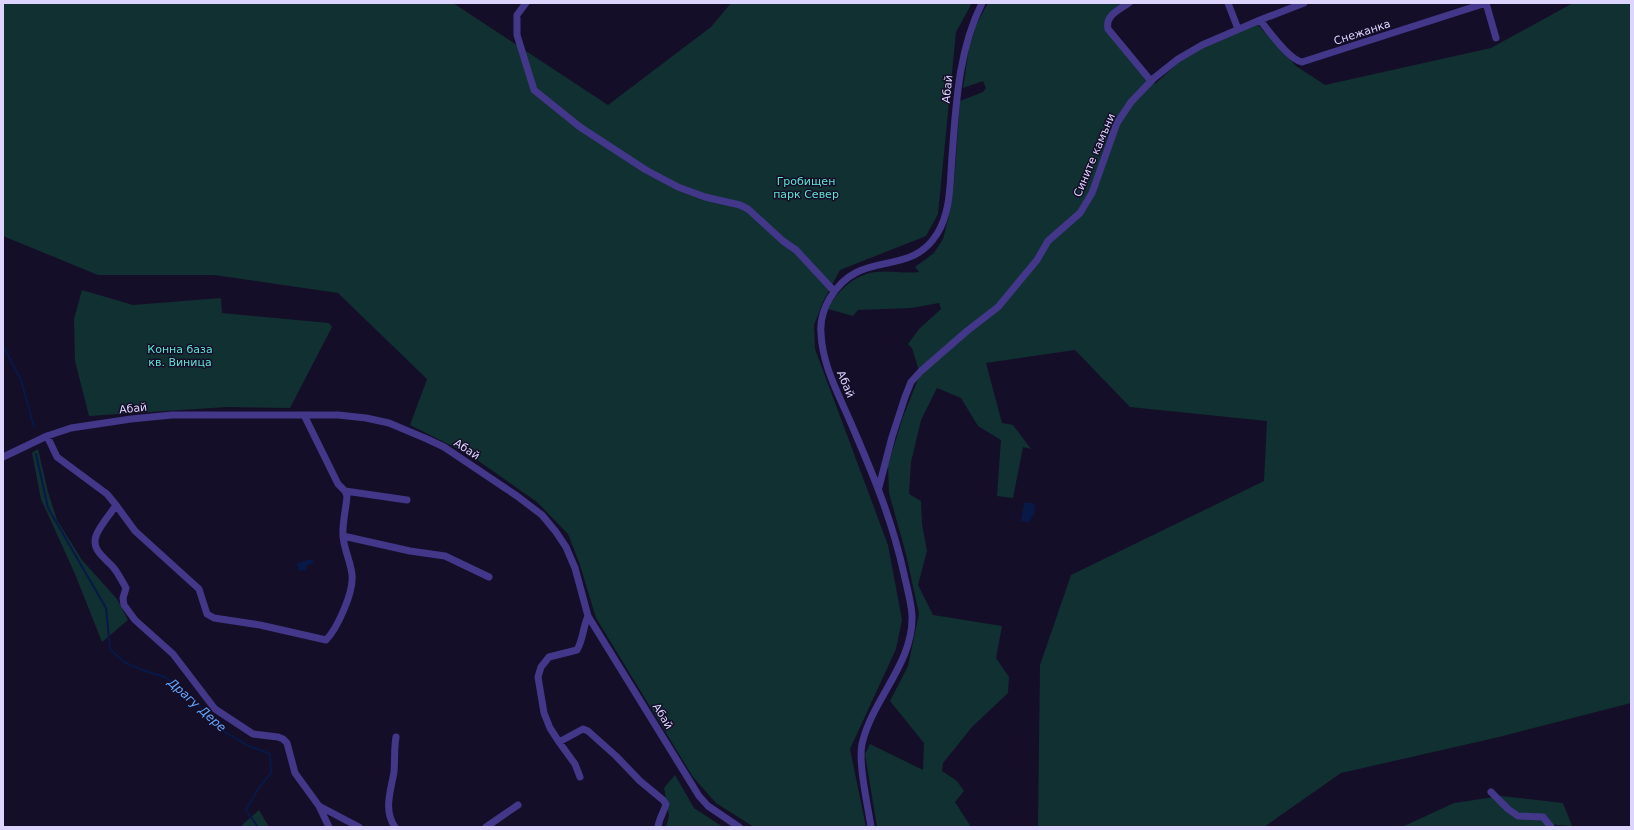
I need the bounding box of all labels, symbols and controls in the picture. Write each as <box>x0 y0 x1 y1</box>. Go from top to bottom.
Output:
street label: Снежанка <box>1332 17 1392 48</box>
street label: Абай <box>940 74 955 104</box>
street label: Сините камъни <box>1071 111 1118 199</box>
park label: Гробищен парк Север <box>773 175 839 201</box>
park label: Конна база кв. Виница <box>147 343 213 369</box>
street label: Абай <box>834 369 857 400</box>
street label: Абай <box>118 401 148 416</box>
street label: Абай <box>451 436 482 463</box>
water label: Драгу Дере <box>164 675 229 735</box>
street label: Абай <box>650 701 676 732</box>

